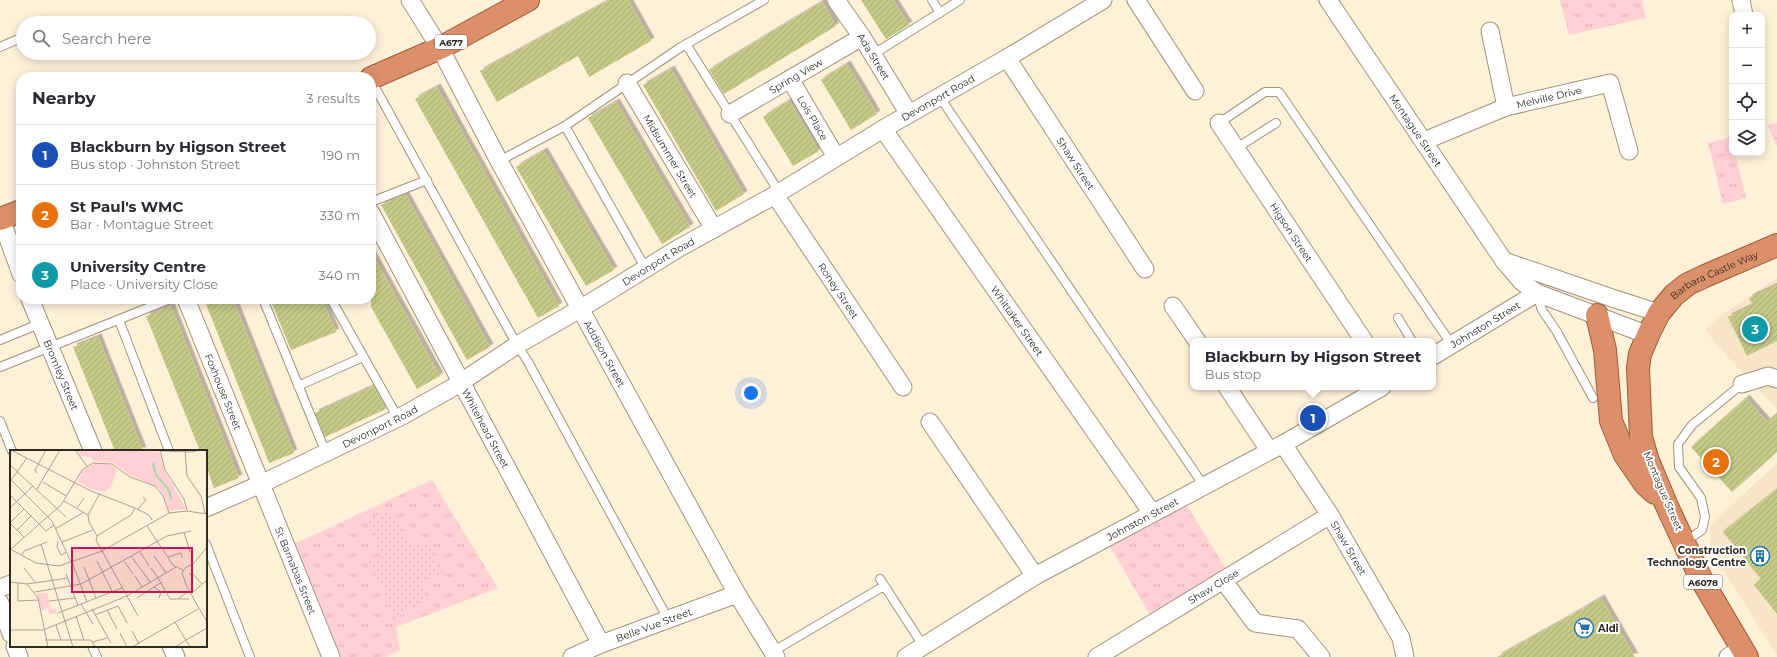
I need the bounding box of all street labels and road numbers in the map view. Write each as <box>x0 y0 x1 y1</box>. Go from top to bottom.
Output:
street label: Ada Street <box>855 30 893 82</box>
road number: A677 <box>435 35 467 49</box>
street label: Spring View <box>766 55 825 96</box>
street label: Devonport Road <box>899 71 977 124</box>
street label: Melville Drive <box>1515 83 1583 111</box>
street label: Montague Street <box>1387 91 1445 169</box>
street label: Lois Place <box>795 93 831 142</box>
street label: Midsummer Street <box>641 112 700 200</box>
street label: Shaw Street <box>1054 135 1098 192</box>
street label: Higson Street <box>1267 200 1316 264</box>
street label: Devonport Road <box>619 234 697 288</box>
street label: Barbara Castle Way <box>1667 247 1761 302</box>
street label: Roney Street <box>815 260 862 321</box>
street label: Whittaker Street <box>988 283 1046 358</box>
street label: Johnston Street <box>1447 298 1523 351</box>
street label: Addison Street <box>581 318 629 389</box>
street label: Bromley Street <box>41 337 82 412</box>
street label: Foxhouse Street <box>202 352 245 432</box>
street label: Whitehead Street <box>459 386 512 470</box>
street label: Devonport Road <box>340 402 420 450</box>
street label: Montague Street <box>1640 449 1686 533</box>
street label: Johnston Street <box>1103 494 1181 544</box>
street label: Shaw Street <box>1328 518 1370 577</box>
street label: St Barnabas Street <box>272 525 320 616</box>
street label: Shaw Close <box>1185 566 1241 607</box>
road number: A6078 <box>1684 575 1722 589</box>
street label: Belle Vue Street <box>614 605 694 645</box>

